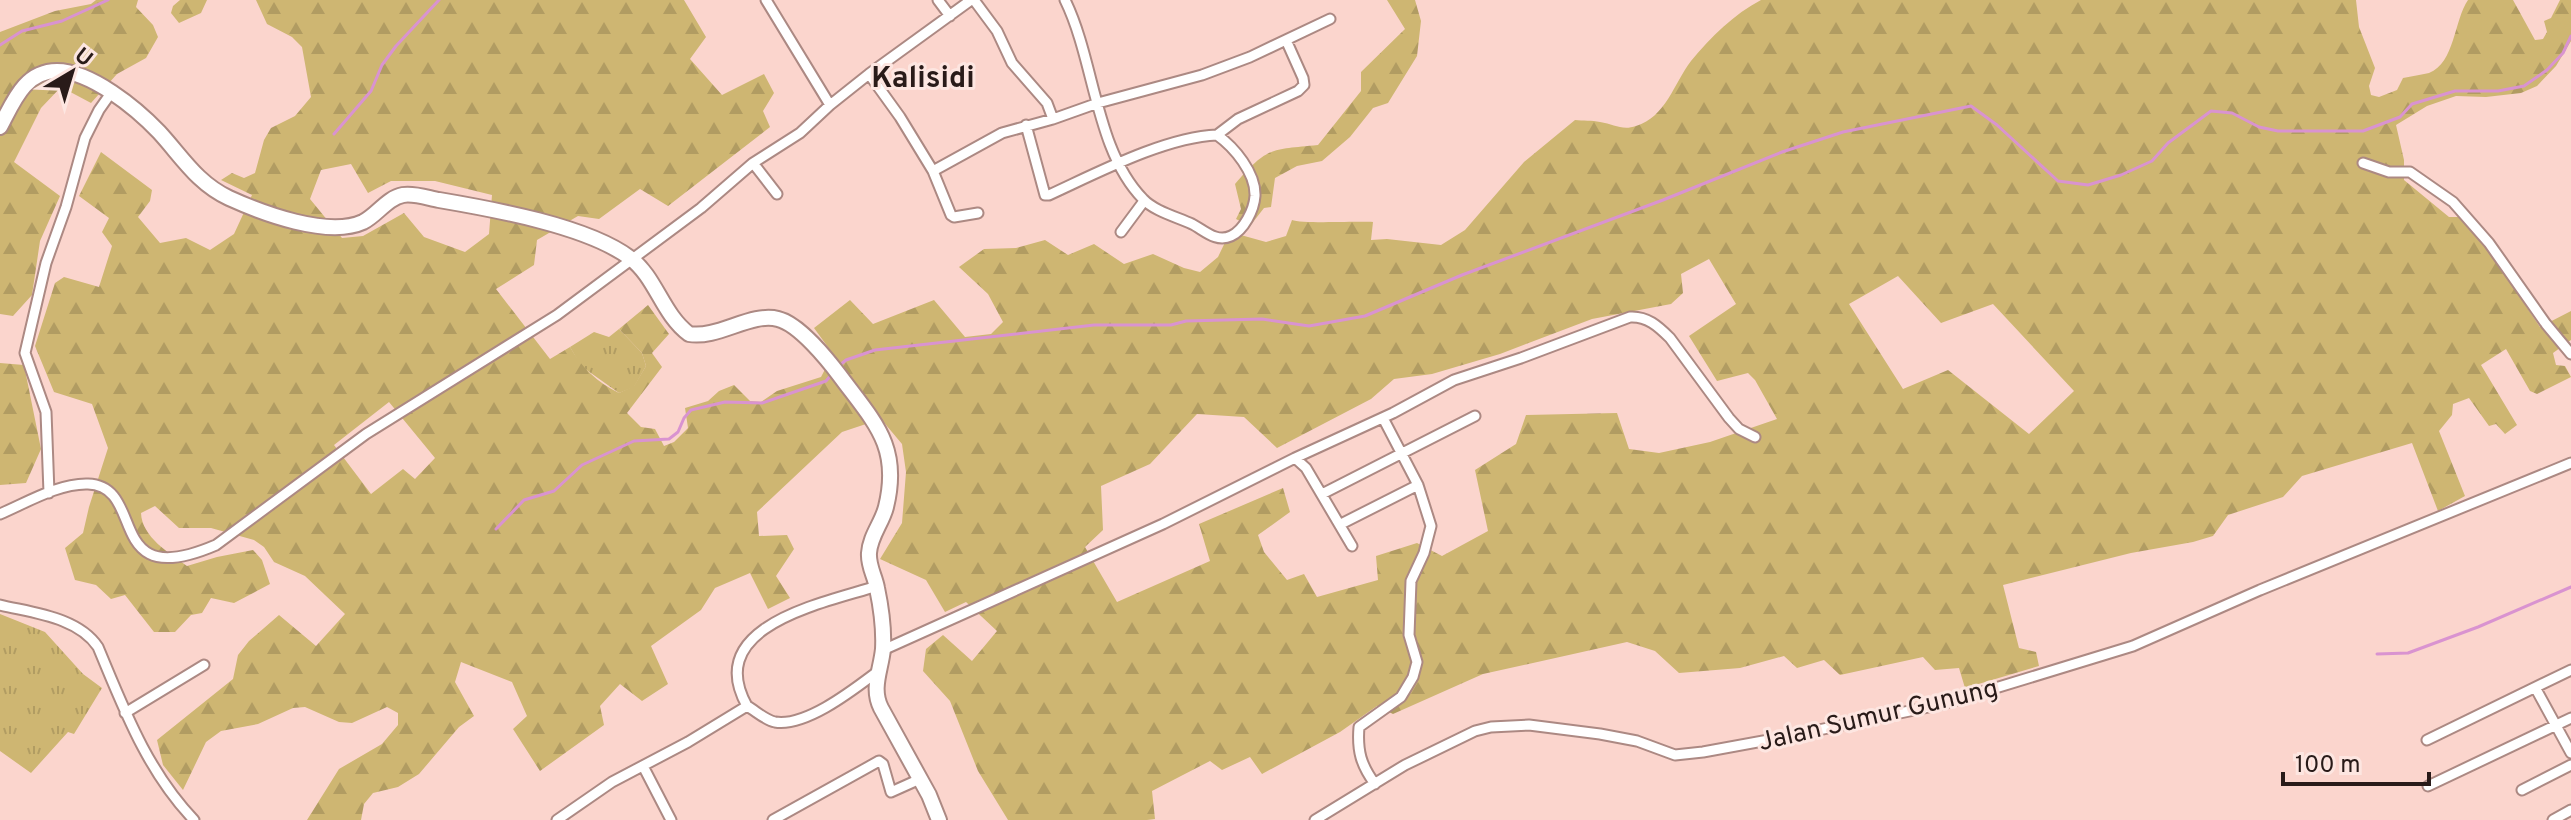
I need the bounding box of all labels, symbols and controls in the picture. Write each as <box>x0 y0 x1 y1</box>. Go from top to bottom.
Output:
north arrow <box>32 32 112 112</box>
text: U <box>68 43 97 74</box>
district label: Kalisidi <box>871 61 975 98</box>
street label: Jalan Sumur Gunung <box>1756 673 2002 760</box>
scale bar <box>2283 736 2429 786</box>
text: 100 m <box>2295 751 2361 781</box>

